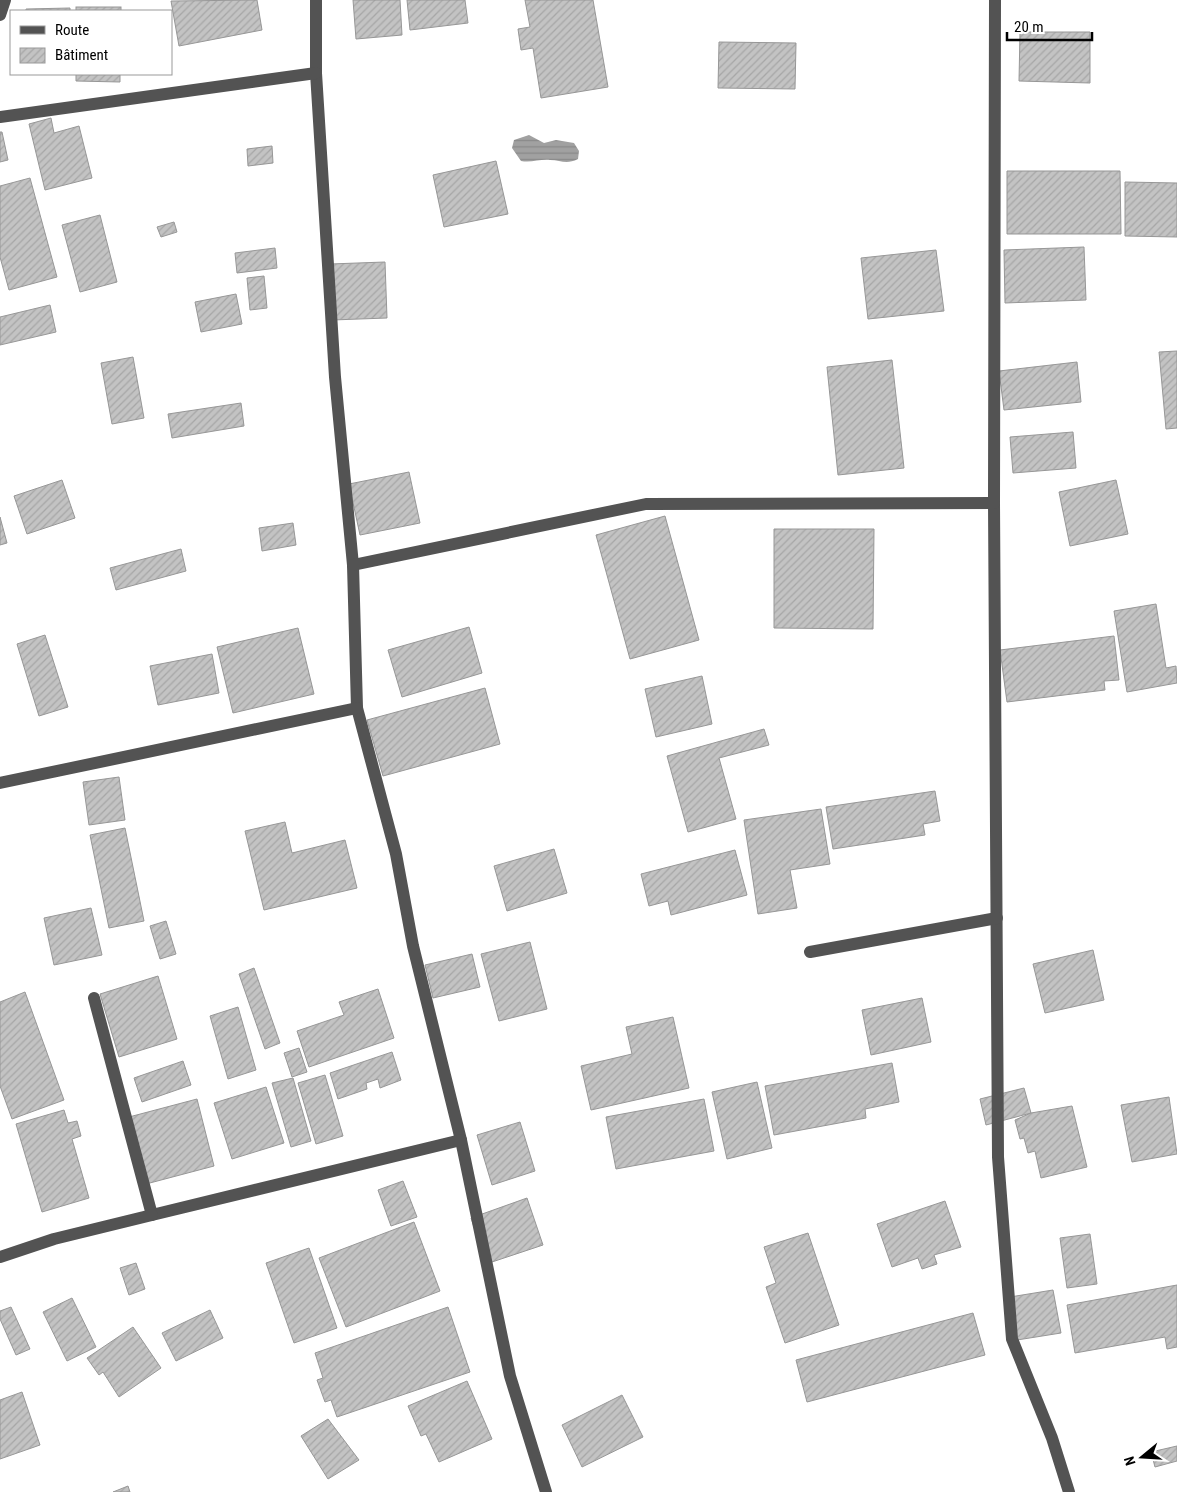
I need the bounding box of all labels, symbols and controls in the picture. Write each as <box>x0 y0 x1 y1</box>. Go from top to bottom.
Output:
legend <box>10 10 172 75</box>
scale bar <box>1007 10 1092 42</box>
text: 20 m <box>1014 18 1044 36</box>
text: Route <box>55 21 89 39</box>
text: Bâtiment <box>55 46 108 64</box>
north arrow <box>1117 1432 1167 1482</box>
text: N <box>1121 1454 1139 1468</box>

